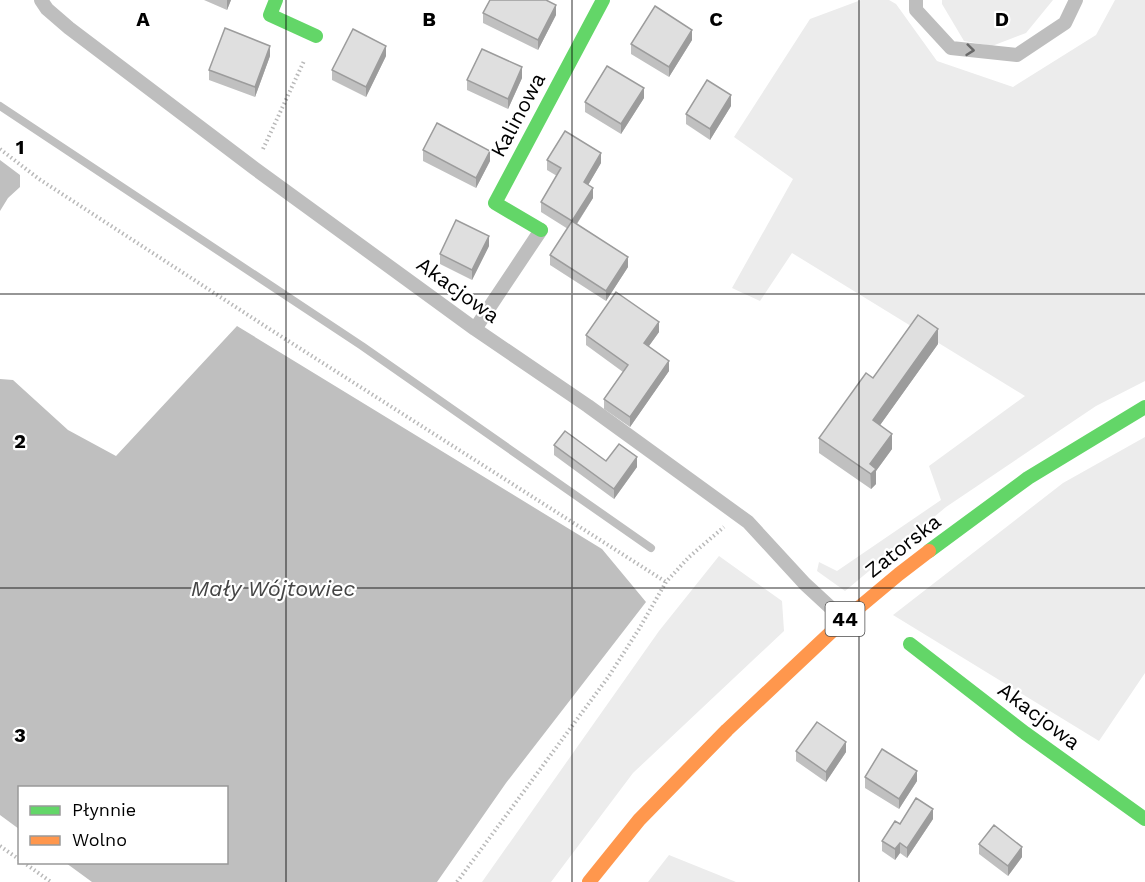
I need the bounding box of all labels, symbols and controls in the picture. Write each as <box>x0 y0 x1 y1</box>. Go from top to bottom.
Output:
text: A <box>136 7 150 31</box>
text: B <box>422 7 436 31</box>
text: C <box>709 7 723 31</box>
text: D <box>995 7 1009 31</box>
one-way arrow <box>965 43 974 55</box>
street label: Kalinowa <box>485 68 550 161</box>
text: 1 <box>16 135 24 159</box>
street label: Akacjowa <box>412 251 505 328</box>
text: 2 <box>14 429 26 453</box>
street label: Zatorska <box>860 508 945 583</box>
water label: Mały Wójtowiec <box>191 576 355 601</box>
road number: 44 <box>826 602 864 636</box>
street label: Akacjowa <box>993 677 1085 755</box>
text: 3 <box>14 723 26 747</box>
legend <box>18 786 228 864</box>
text: Płynnie <box>72 799 136 820</box>
text: Wolno <box>72 829 127 850</box>

